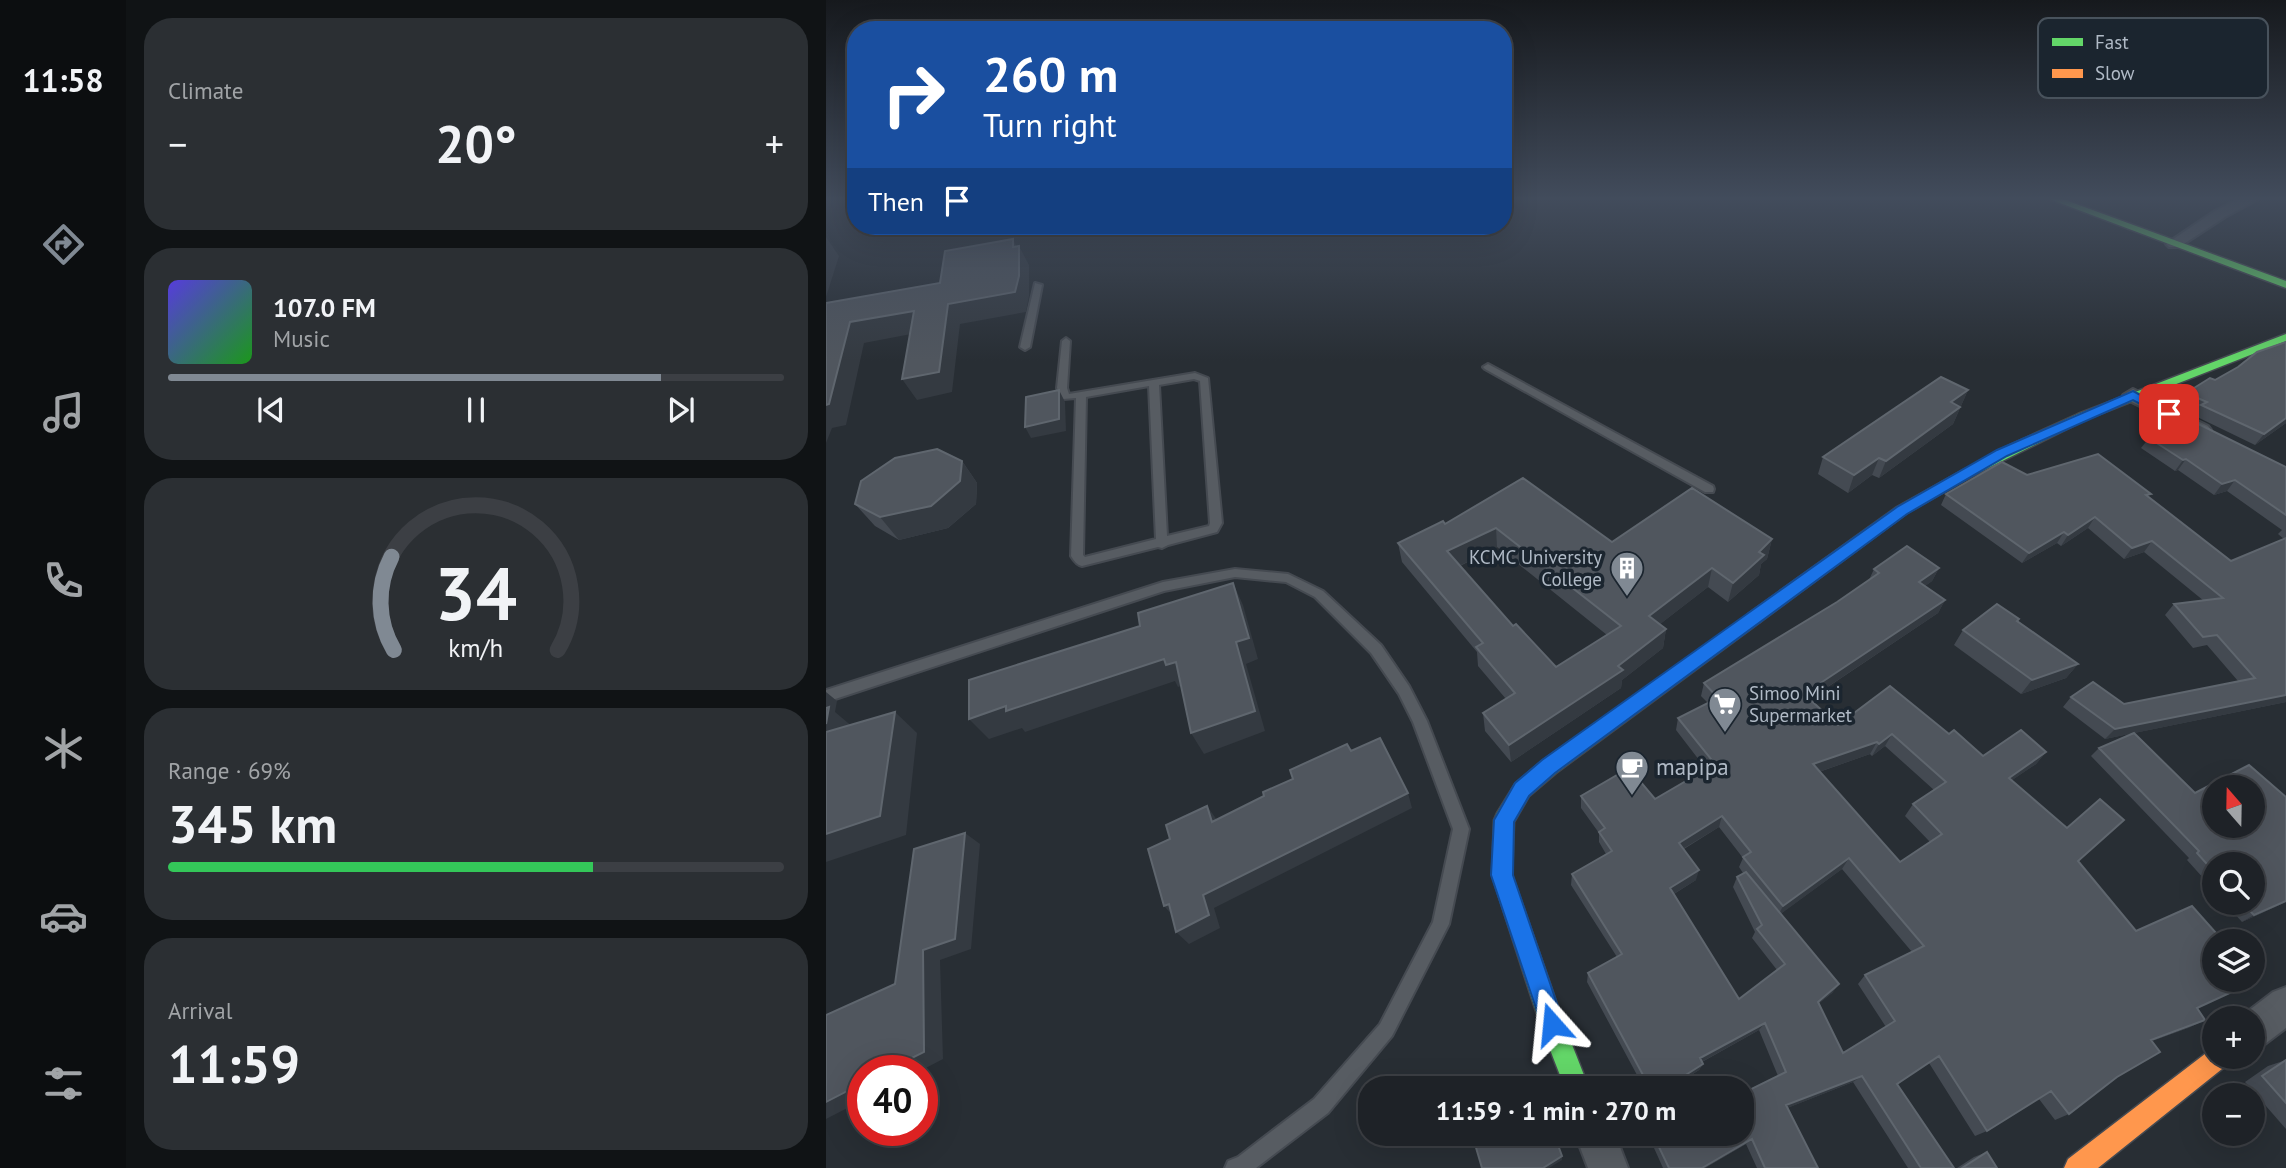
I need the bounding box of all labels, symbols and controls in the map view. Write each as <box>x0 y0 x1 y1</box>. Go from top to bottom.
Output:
legend <box>2038 18 2268 98</box>
text: Fast <box>2095 30 2129 54</box>
text: 260 m <box>983 42 1118 106</box>
icon: right <box>868 49 959 140</box>
text: 11:58 <box>22 59 104 101</box>
text: Slow <box>2095 61 2135 85</box>
text: Climate <box>168 76 243 105</box>
text: Turn right <box>983 104 1117 146</box>
text: 20° <box>435 110 517 177</box>
text: − <box>168 119 187 168</box>
text: + <box>765 119 784 168</box>
icon: arrive <box>938 182 976 220</box>
text: Then <box>868 185 924 218</box>
icon: directions <box>39 220 88 269</box>
text: 107.0 FM <box>273 291 376 324</box>
text: Music <box>273 324 330 353</box>
pin <box>2139 384 2199 444</box>
icon: music <box>39 388 88 437</box>
icon: previous <box>252 391 290 429</box>
icon: pause <box>457 391 495 429</box>
icon: next <box>662 391 700 429</box>
icon: arrive <box>2150 395 2188 433</box>
place label: KCMC University College <box>1469 545 1602 591</box>
text: 34 <box>435 546 517 640</box>
building icon: KCMC University College <box>1608 549 1646 598</box>
icon: phone <box>39 556 88 605</box>
text: km/h <box>449 632 503 664</box>
place label: Simoo Mini Supermarket <box>1749 681 1853 727</box>
supermarket icon: Simoo Mini Supermarket <box>1706 685 1744 734</box>
icon: climate <box>39 724 88 773</box>
cafe icon: mapipa <box>1613 748 1651 797</box>
place label: mapipa <box>1656 752 1729 781</box>
text: Range · 69% <box>168 756 291 785</box>
north arrow <box>2202 775 2264 838</box>
map controls <box>2202 775 2265 1146</box>
text: 345 km <box>168 790 337 857</box>
button: search <box>2202 852 2265 915</box>
icon: car <box>39 892 88 941</box>
button: layers <box>2202 929 2265 992</box>
position arrow <box>1515 987 1589 1061</box>
text: Arrival <box>168 996 232 1025</box>
button: + <box>2202 1006 2265 1069</box>
text: 11:59 <box>168 1030 300 1097</box>
speed limit sign: 40 <box>847 1055 938 1146</box>
icon: filters <box>39 1059 88 1108</box>
button: − <box>2202 1083 2265 1146</box>
text: 11:59 · 1 min · 270 m <box>1436 1094 1676 1127</box>

